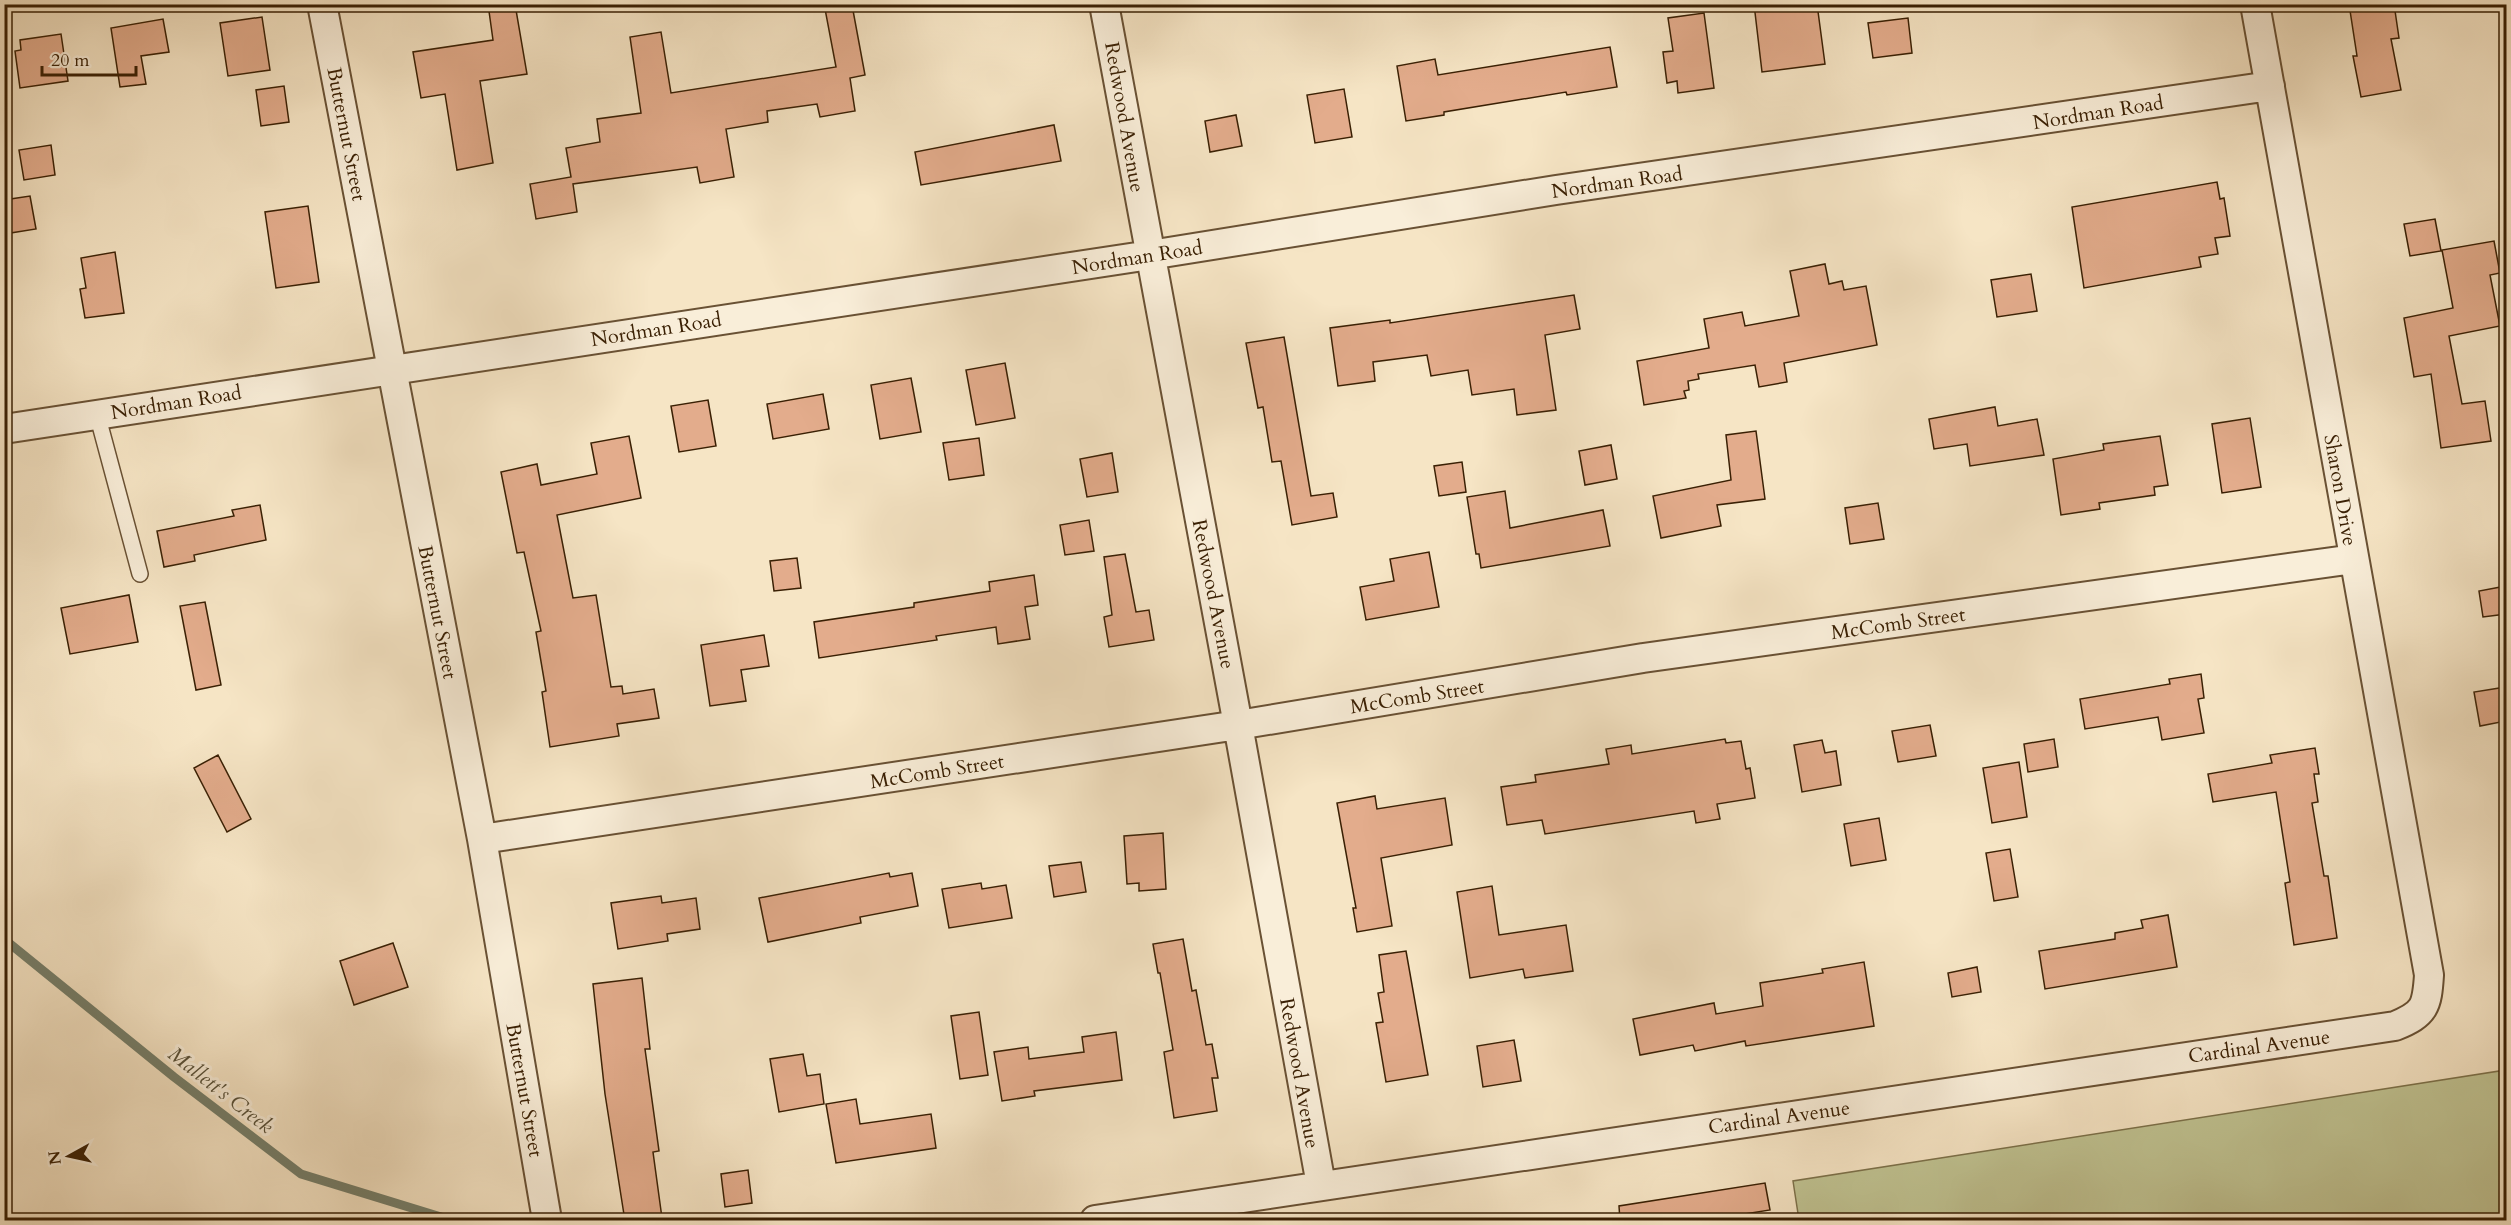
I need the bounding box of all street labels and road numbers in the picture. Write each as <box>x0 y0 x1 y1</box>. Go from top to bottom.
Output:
street label: Redwood Avenue <box>1098 40 1151 194</box>
street label: Butternut Street <box>320 65 373 204</box>
street label: Nordman Road <box>2031 89 2166 136</box>
street label: Nordman Road <box>1550 160 1685 205</box>
street label: Nordman Road <box>1070 234 1205 281</box>
street label: Nordman Road <box>589 306 724 353</box>
street label: Nordman Road <box>109 379 244 426</box>
street label: Sharon Drive <box>2317 432 2364 548</box>
street label: Redwood Avenue <box>1186 517 1241 671</box>
street label: Butternut Street <box>411 543 464 682</box>
street label: McComb Street <box>1829 601 1968 646</box>
street label: McComb Street <box>1348 672 1487 720</box>
street label: McComb Street <box>868 747 1007 795</box>
street label: Redwood Avenue <box>1273 996 1326 1150</box>
street label: Butternut Street <box>499 1021 550 1160</box>
street label: Cardinal Avenue <box>2186 1023 2332 1070</box>
street label: Cardinal Avenue <box>1706 1094 1852 1141</box>

